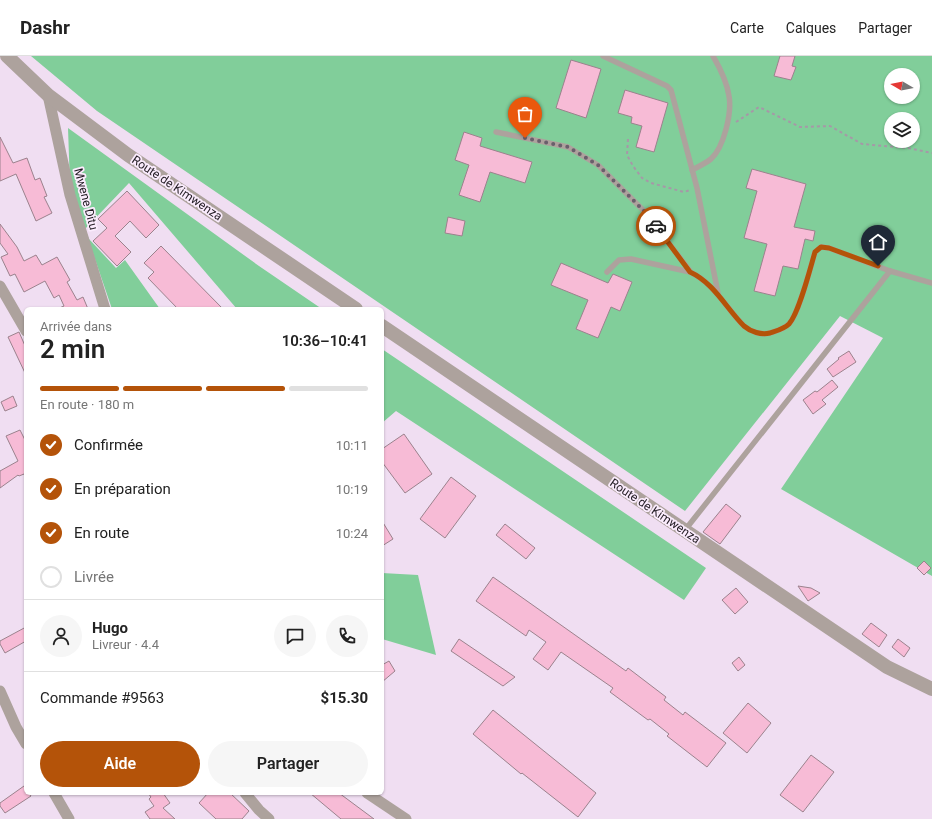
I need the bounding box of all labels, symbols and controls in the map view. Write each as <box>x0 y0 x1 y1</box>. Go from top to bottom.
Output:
text: Dashr <box>20 16 70 39</box>
text: Carte <box>730 20 764 36</box>
text: Calques <box>786 20 836 36</box>
text: Partager <box>858 20 912 36</box>
north arrow <box>884 68 920 104</box>
map controls <box>884 68 920 148</box>
pin <box>508 97 542 138</box>
icon: bag <box>514 103 536 125</box>
button: layers <box>884 112 920 148</box>
street label: Route de Kimwenza <box>129 153 225 223</box>
street label: Mwene Ditu <box>71 167 101 231</box>
courier <box>636 206 676 246</box>
icon: car <box>645 215 667 237</box>
pin <box>861 225 895 266</box>
icon: home <box>867 231 889 253</box>
text: Arrivée dans <box>40 319 112 334</box>
text: 10:36–10:41 <box>282 332 368 350</box>
text: 2 min <box>40 334 105 364</box>
text: En route · 180 m <box>40 397 134 412</box>
icon: check <box>40 434 62 456</box>
text: Confirmée <box>74 436 143 454</box>
text: 10:11 <box>336 438 368 453</box>
street label: Route de Kimwenza <box>607 476 703 546</box>
icon: check <box>40 478 62 500</box>
text: En préparation <box>74 480 171 498</box>
text: 10:19 <box>336 482 368 497</box>
icon: check <box>40 522 62 544</box>
text: En route <box>74 524 129 542</box>
text: 10:24 <box>336 526 368 541</box>
text: Livrée <box>74 568 114 586</box>
button: person <box>40 615 82 657</box>
button: chat <box>274 615 316 657</box>
button: phone <box>326 615 368 657</box>
text: Hugo <box>92 619 128 637</box>
text: Livreur · 4.4 <box>92 637 159 652</box>
text: Commande #9563 <box>40 689 164 707</box>
text: $15.30 <box>321 689 368 707</box>
button: Aide <box>40 741 200 787</box>
button: Partager <box>208 741 368 787</box>

